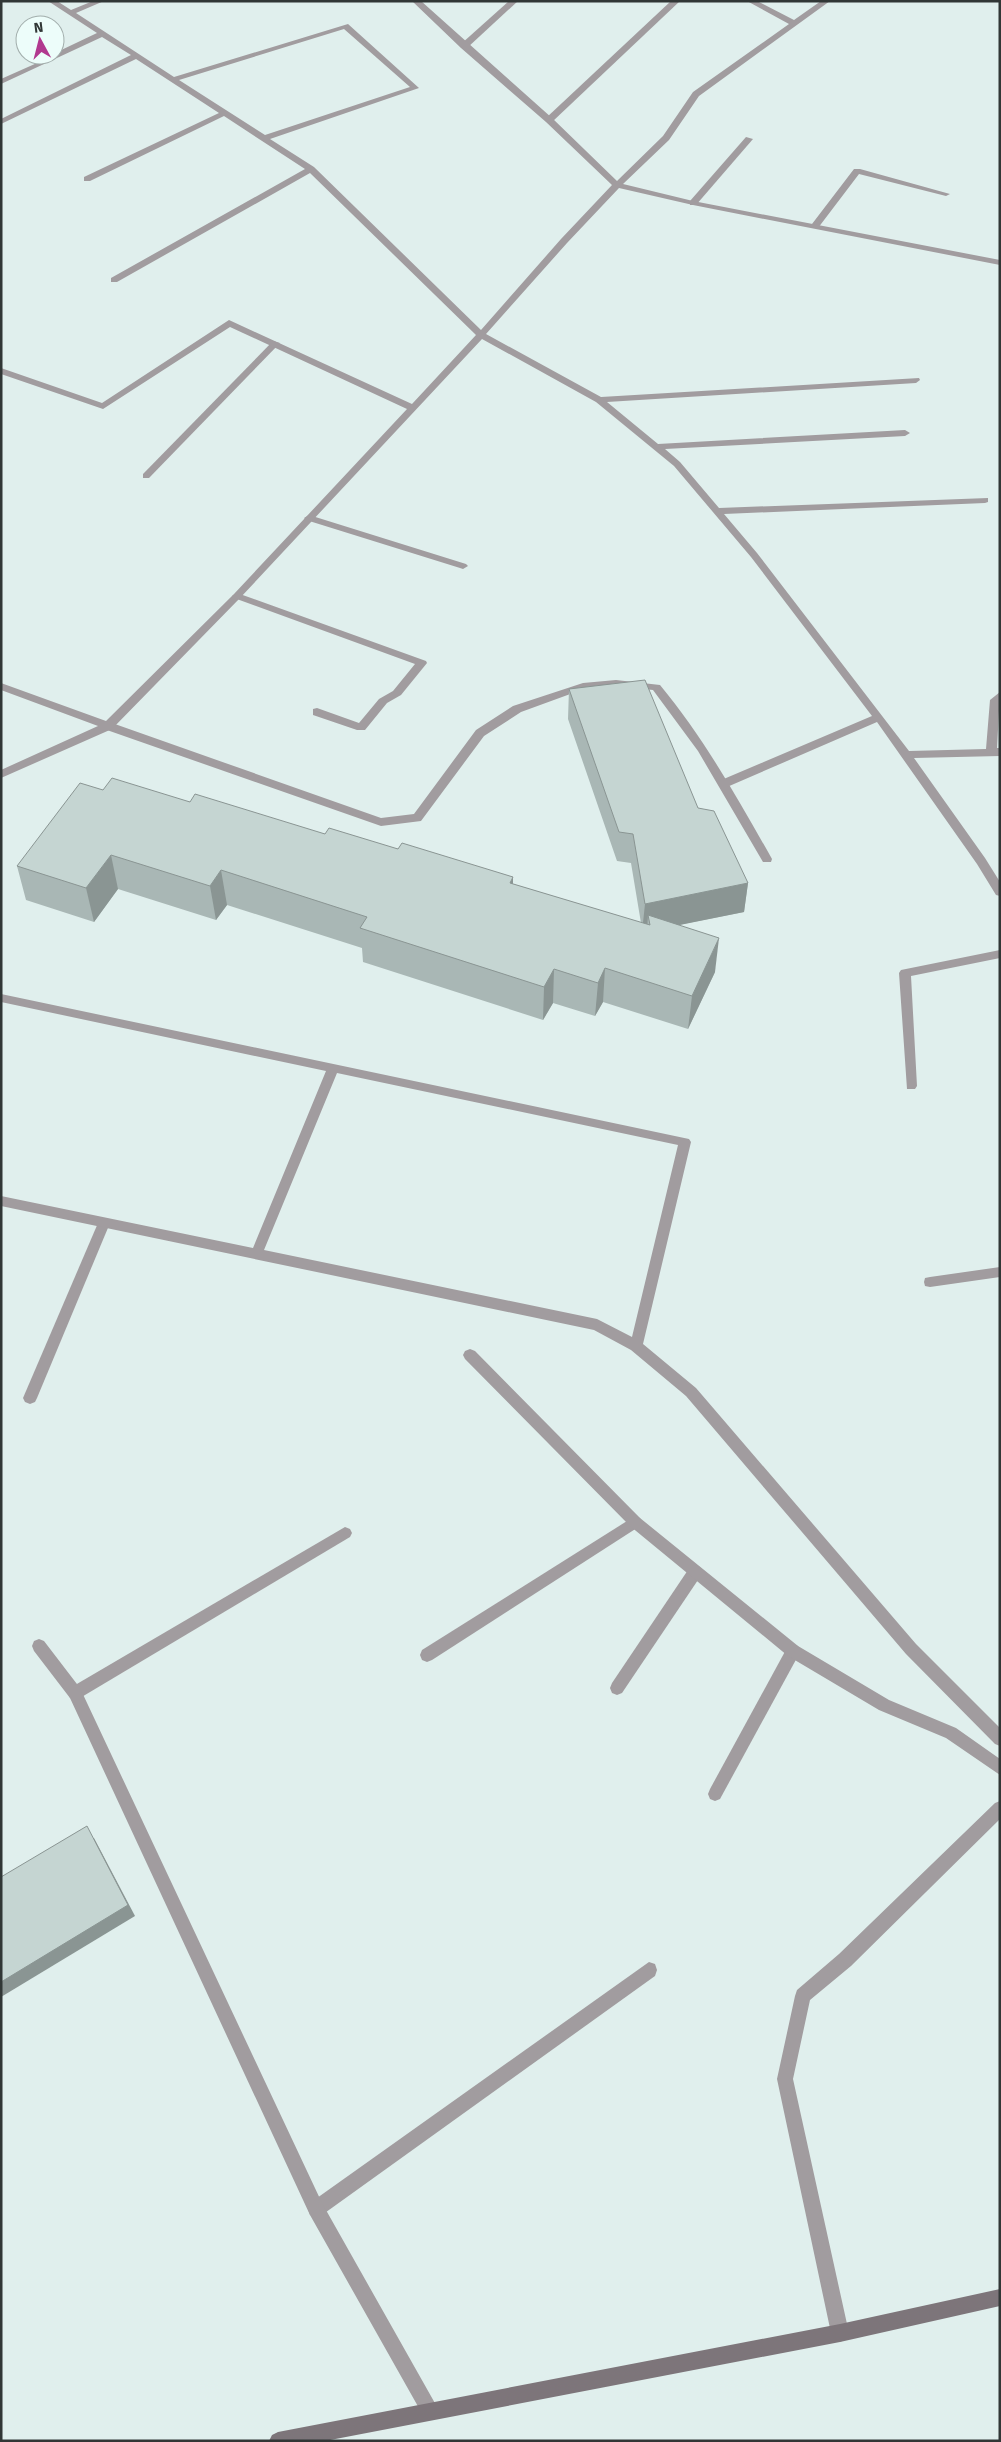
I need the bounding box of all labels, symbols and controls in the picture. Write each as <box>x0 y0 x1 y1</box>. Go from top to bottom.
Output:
north arrow <box>15 15 65 65</box>
text: N <box>33 19 44 37</box>

